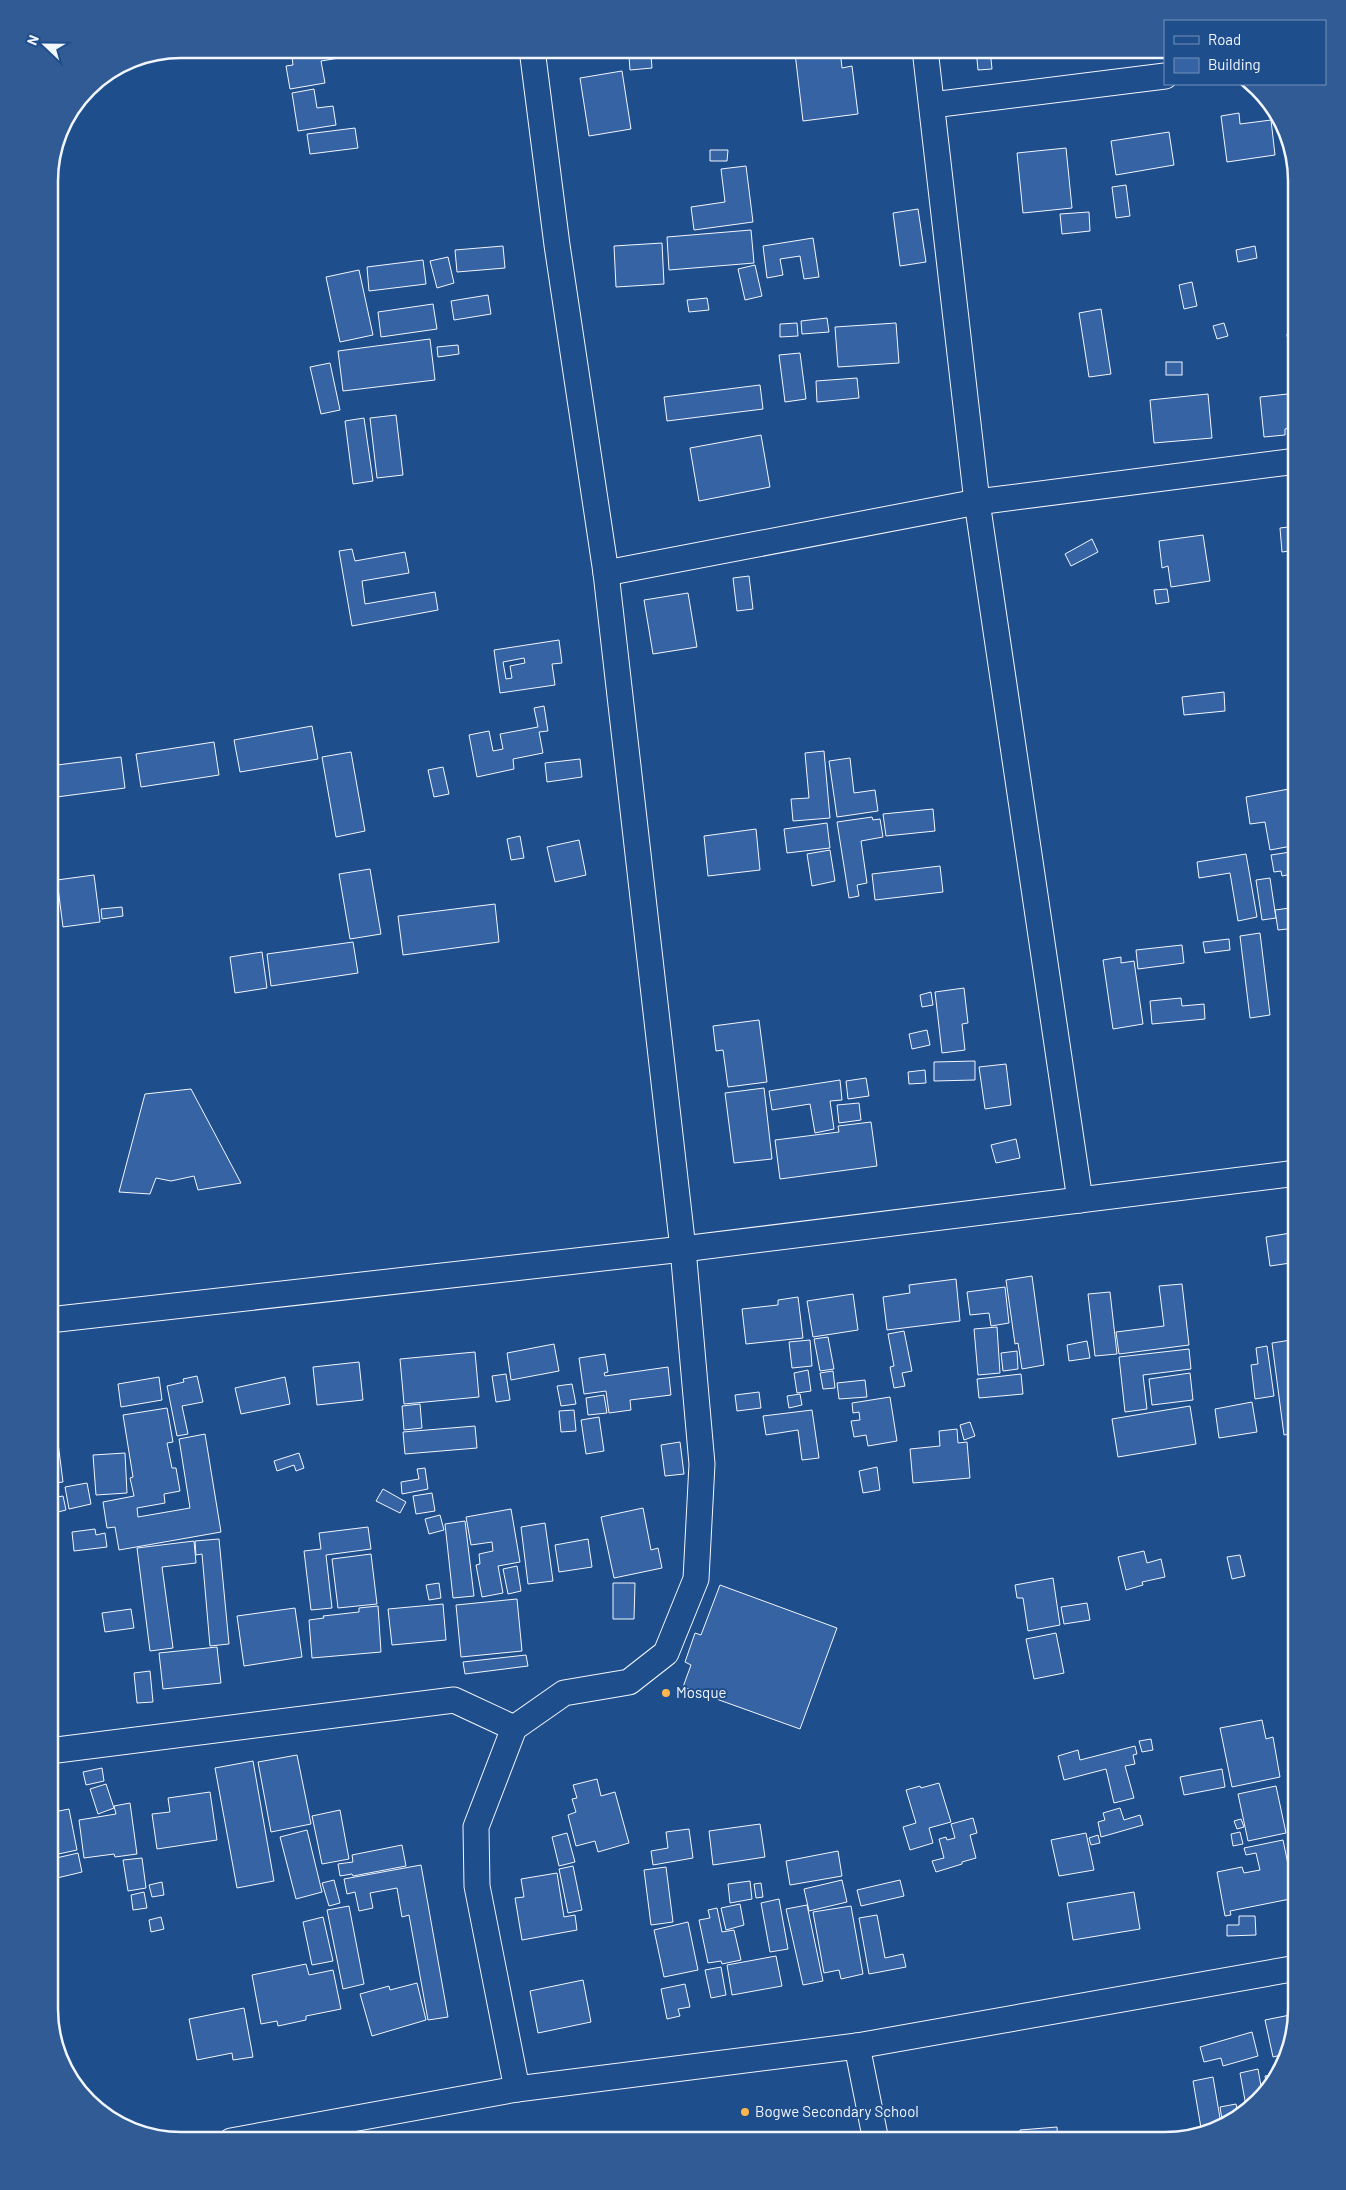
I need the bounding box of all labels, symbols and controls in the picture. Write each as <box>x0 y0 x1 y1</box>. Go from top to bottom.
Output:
north arrow <box>20 20 70 70</box>
legend <box>1164 20 1326 85</box>
text: Road <box>1208 30 1241 48</box>
text: N <box>23 32 42 47</box>
text: Building <box>1208 55 1261 73</box>
place label: Mosque <box>676 1683 726 1701</box>
marker: Mosque <box>660 1687 672 1699</box>
place label: Bogwe Secondary School <box>755 2102 919 2120</box>
marker: Bogwe Secondary School <box>739 2106 751 2118</box>

